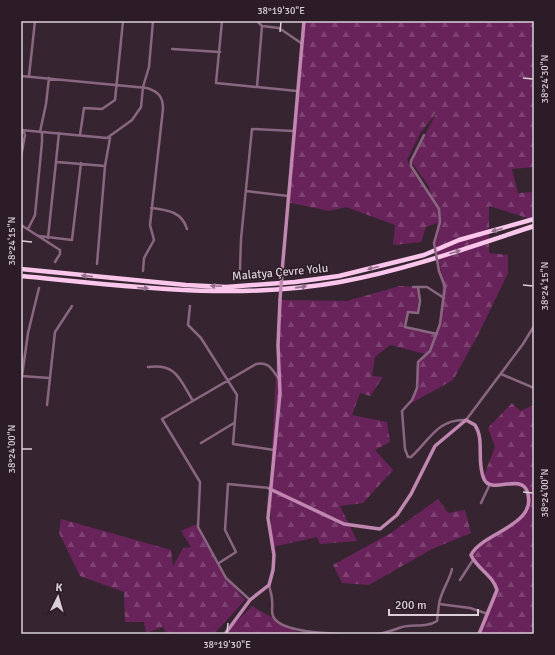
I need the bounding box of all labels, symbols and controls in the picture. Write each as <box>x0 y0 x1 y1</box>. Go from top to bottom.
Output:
text: 38°19'30"E <box>257 5 305 17</box>
text: 38°24'30"N <box>539 55 551 103</box>
text: 38°24'15"N <box>6 217 18 265</box>
one-way arrow <box>490 227 502 233</box>
one-way arrow <box>449 249 461 255</box>
street label: Malatya Çevre Yolu <box>231 261 329 284</box>
text: 38°24'15"N <box>539 262 551 310</box>
one-way arrow <box>366 265 378 271</box>
one-way arrow <box>81 273 93 279</box>
one-way arrow <box>210 283 222 290</box>
one-way arrow <box>137 284 149 291</box>
one-way arrow <box>295 284 307 290</box>
text: 38°24'00"N <box>6 425 18 473</box>
text: 38°24'00"N <box>539 469 551 517</box>
north arrow <box>38 577 78 617</box>
text: K <box>55 581 63 594</box>
scale bar <box>389 591 478 617</box>
text: 200 m <box>395 598 427 613</box>
text: 38°19'30"E <box>203 639 251 651</box>

